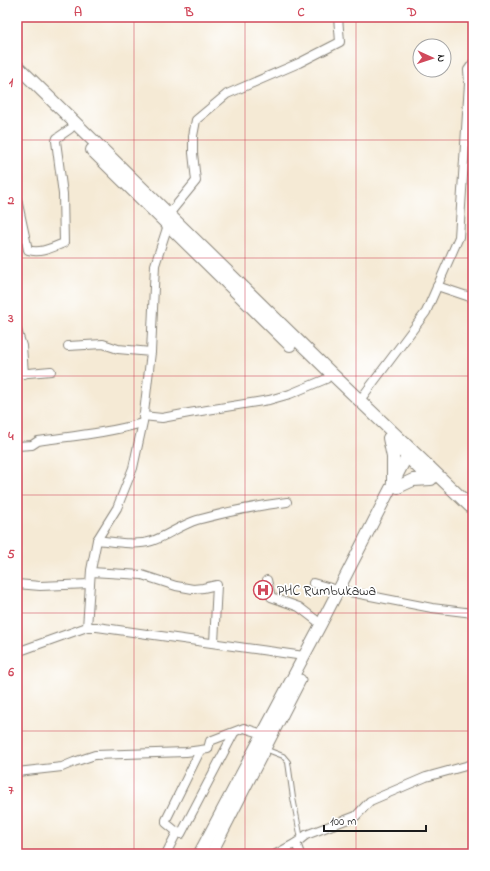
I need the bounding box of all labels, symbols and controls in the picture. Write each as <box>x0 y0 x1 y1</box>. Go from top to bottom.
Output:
text: A <box>74 3 82 22</box>
text: B <box>184 3 194 22</box>
text: C <box>297 3 305 22</box>
text: D <box>406 3 417 22</box>
north arrow <box>412 38 452 78</box>
text: N <box>433 54 449 63</box>
text: 1 <box>9 73 14 92</box>
text: 2 <box>7 191 15 210</box>
text: 3 <box>7 309 14 328</box>
text: 4 <box>7 427 14 446</box>
text: 5 <box>7 545 15 564</box>
hospital icon: PHC Rumbukawa <box>252 579 274 601</box>
place label: PHC Rumbukawa <box>277 581 376 602</box>
text: 6 <box>7 663 14 682</box>
text: 7 <box>8 781 14 800</box>
scale bar <box>324 807 426 833</box>
text: 100 m <box>330 813 357 831</box>

